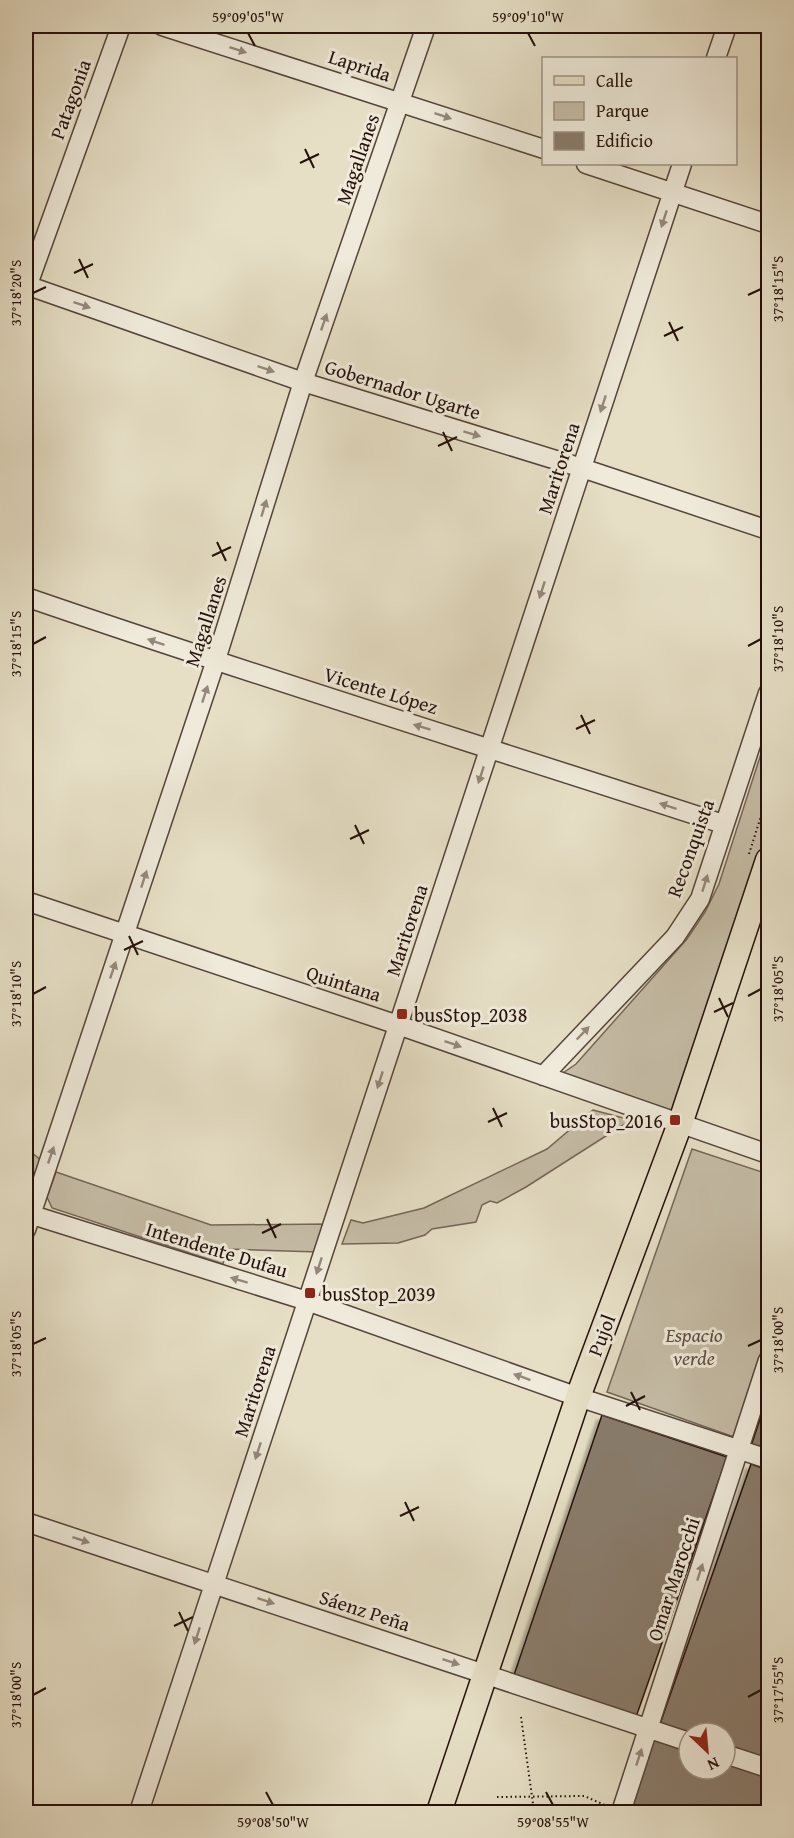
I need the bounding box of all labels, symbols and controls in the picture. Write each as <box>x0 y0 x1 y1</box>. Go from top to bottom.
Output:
text: 59°09'05"W <box>212 6 284 27</box>
text: 59°09'10"W <box>492 6 564 27</box>
street label: Laprida <box>325 41 395 89</box>
one-way arrow <box>229 46 247 55</box>
street label: Patagonia <box>42 54 98 143</box>
legend <box>542 57 737 165</box>
text: Calle <box>596 67 633 94</box>
text: Parque <box>596 97 649 124</box>
street label: Magallanes <box>328 110 386 208</box>
one-way arrow <box>435 112 453 122</box>
text: Edificio <box>596 127 653 154</box>
one-way arrow <box>658 210 668 228</box>
text: 37°18'15"S <box>767 256 788 322</box>
text: 37°18'20"S <box>5 260 26 326</box>
one-way arrow <box>73 300 91 310</box>
one-way arrow <box>319 313 329 331</box>
street label: Gobernador Ugarte <box>322 352 484 426</box>
one-way arrow <box>257 364 275 374</box>
one-way arrow <box>597 395 607 413</box>
street label: Maritorena <box>530 418 587 518</box>
one-way arrow <box>463 430 481 439</box>
one-way arrow <box>260 499 269 517</box>
street label: Magallanes <box>177 572 233 670</box>
one-way arrow <box>536 581 546 599</box>
text: 37°18'10"S <box>767 606 788 672</box>
text: 37°18'15"S <box>5 611 26 677</box>
one-way arrow <box>147 637 165 647</box>
street label: Vicente López <box>320 659 442 721</box>
one-way arrow <box>201 685 210 703</box>
one-way arrow <box>413 721 431 731</box>
one-way arrow <box>475 766 485 784</box>
street label: Reconquista <box>659 794 721 901</box>
one-way arrow <box>659 800 677 810</box>
one-way arrow <box>139 870 149 888</box>
one-way arrow <box>701 874 710 892</box>
street label: Maritorena <box>378 880 435 980</box>
text: 37°18'05"S <box>767 956 788 1022</box>
street label: Quintana <box>303 957 386 1009</box>
text: 37°18'10"S <box>5 961 26 1027</box>
one-way arrow <box>109 961 118 979</box>
place label: busStop_2038 <box>414 1000 527 1029</box>
marker: busStop_2038 <box>395 1007 409 1021</box>
one-way arrow <box>576 1027 590 1041</box>
one-way arrow <box>444 1040 462 1050</box>
one-way arrow <box>375 1071 384 1089</box>
place label: busStop_2016 <box>550 1106 663 1135</box>
marker: busStop_2016 <box>668 1113 682 1127</box>
one-way arrow <box>46 1146 56 1164</box>
street label: Intendente Dufau <box>143 1214 292 1284</box>
one-way arrow <box>314 1257 323 1275</box>
one-way arrow <box>230 1274 248 1284</box>
place label: busStop_2039 <box>322 1279 435 1308</box>
marker: busStop_2039 <box>303 1286 317 1300</box>
text: 37°18'00"S <box>767 1307 788 1373</box>
street label: Pujol <box>580 1309 622 1360</box>
text: 37°18'05"S <box>5 1311 26 1377</box>
park label: Espacio verde <box>664 1320 723 1372</box>
street label: Maritorena <box>226 1341 283 1441</box>
one-way arrow <box>513 1372 531 1382</box>
one-way arrow <box>253 1442 262 1460</box>
street label: Omar Marocchi <box>639 1513 707 1645</box>
one-way arrow <box>72 1536 90 1545</box>
one-way arrow <box>695 1563 705 1581</box>
street label: Sáenz Peña <box>316 1582 415 1638</box>
one-way arrow <box>257 1596 275 1606</box>
one-way arrow <box>192 1627 201 1645</box>
text: 37°17'55"S <box>767 1657 788 1723</box>
one-way arrow <box>442 1658 460 1668</box>
text: 37°18'00"S <box>5 1662 26 1728</box>
north arrow <box>677 1721 737 1781</box>
one-way arrow <box>635 1748 644 1766</box>
text: N <box>703 1751 724 1778</box>
text: 59°08'50"W <box>237 1811 309 1832</box>
text: 59°08'55"W <box>517 1811 589 1832</box>

